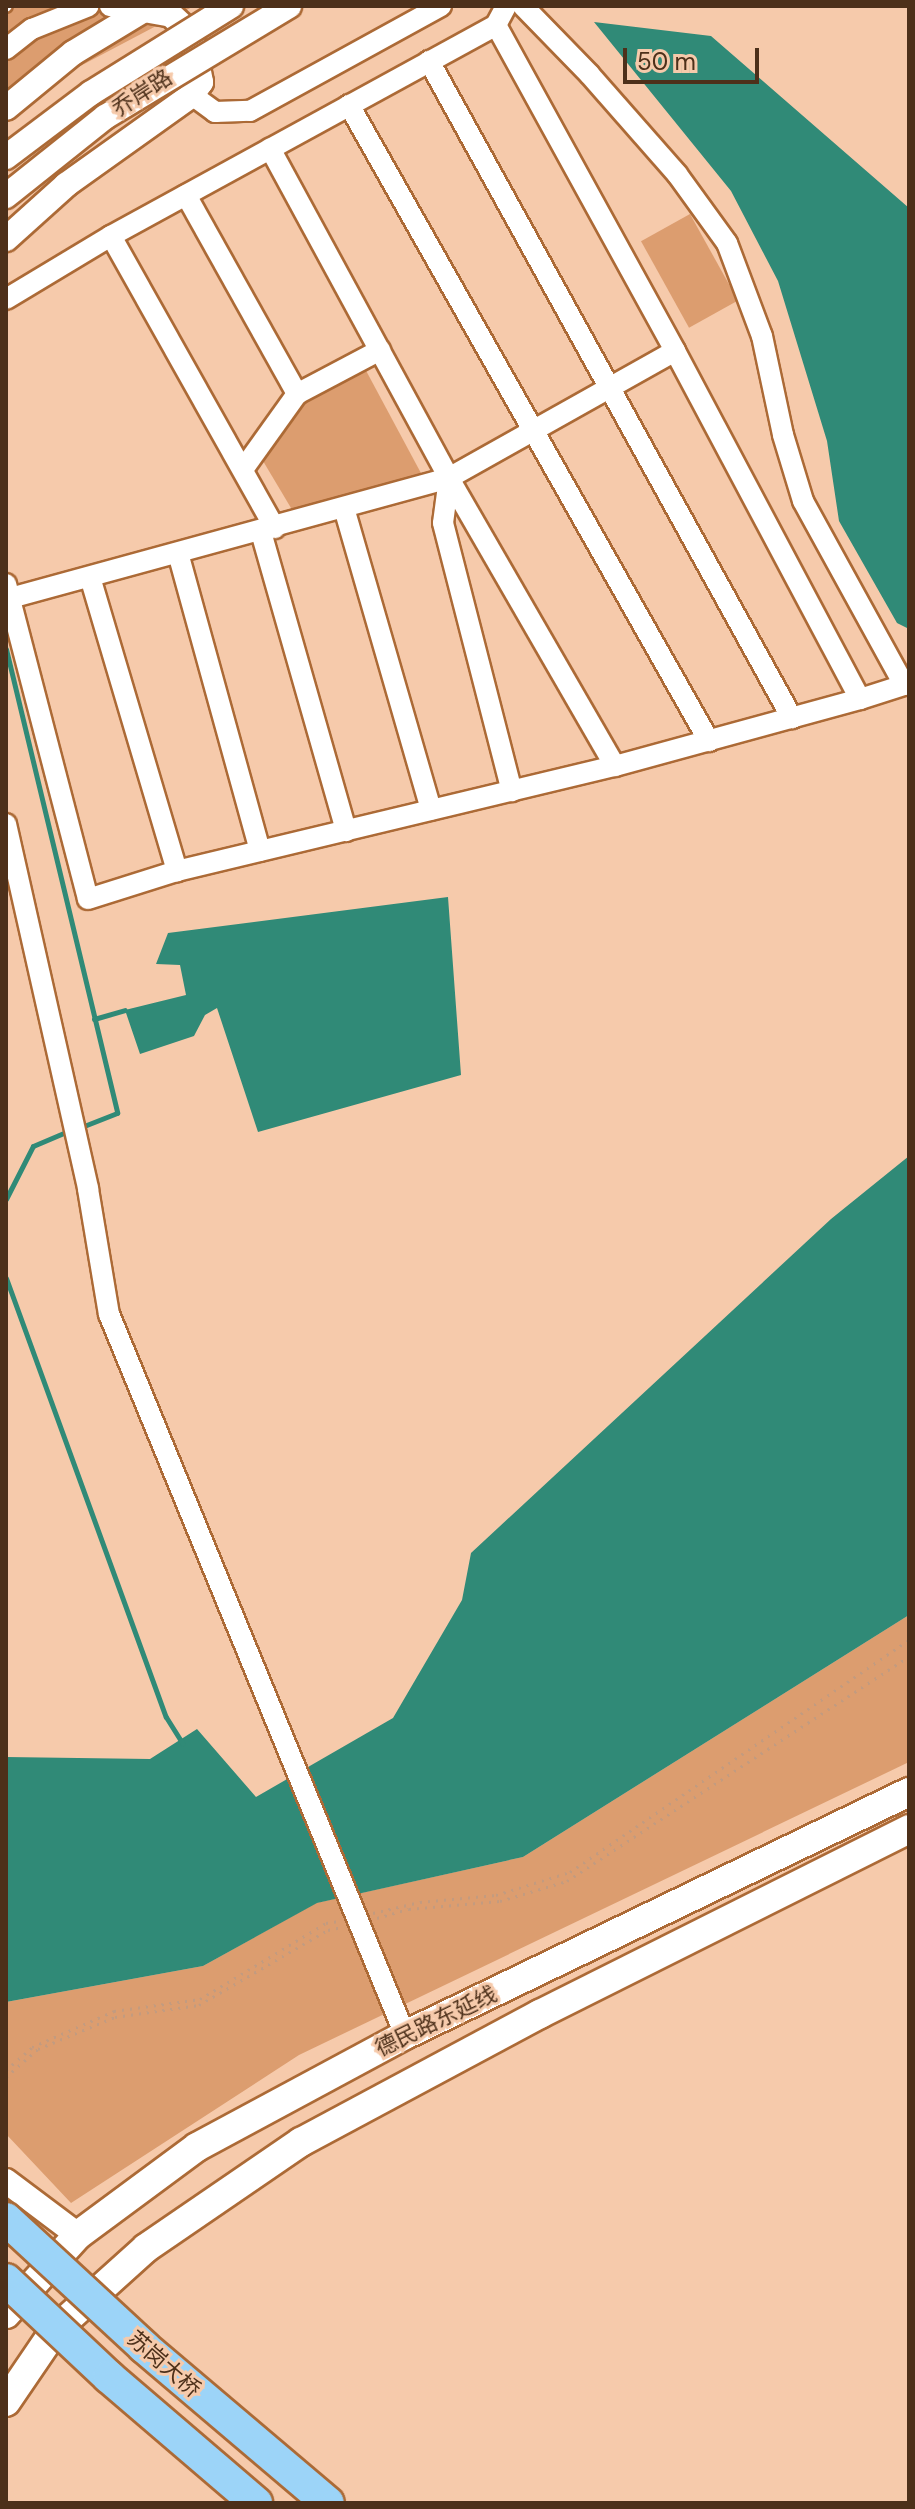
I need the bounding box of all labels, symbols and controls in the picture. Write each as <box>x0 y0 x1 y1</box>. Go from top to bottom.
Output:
scale bar <box>627 32 763 82</box>
text: 50 m <box>637 46 696 77</box>
street label: 乔岸路 <box>107 64 177 122</box>
street label: 德民路东延线 <box>371 1980 501 2062</box>
street label: 苏岗大桥 <box>122 2325 206 2403</box>

